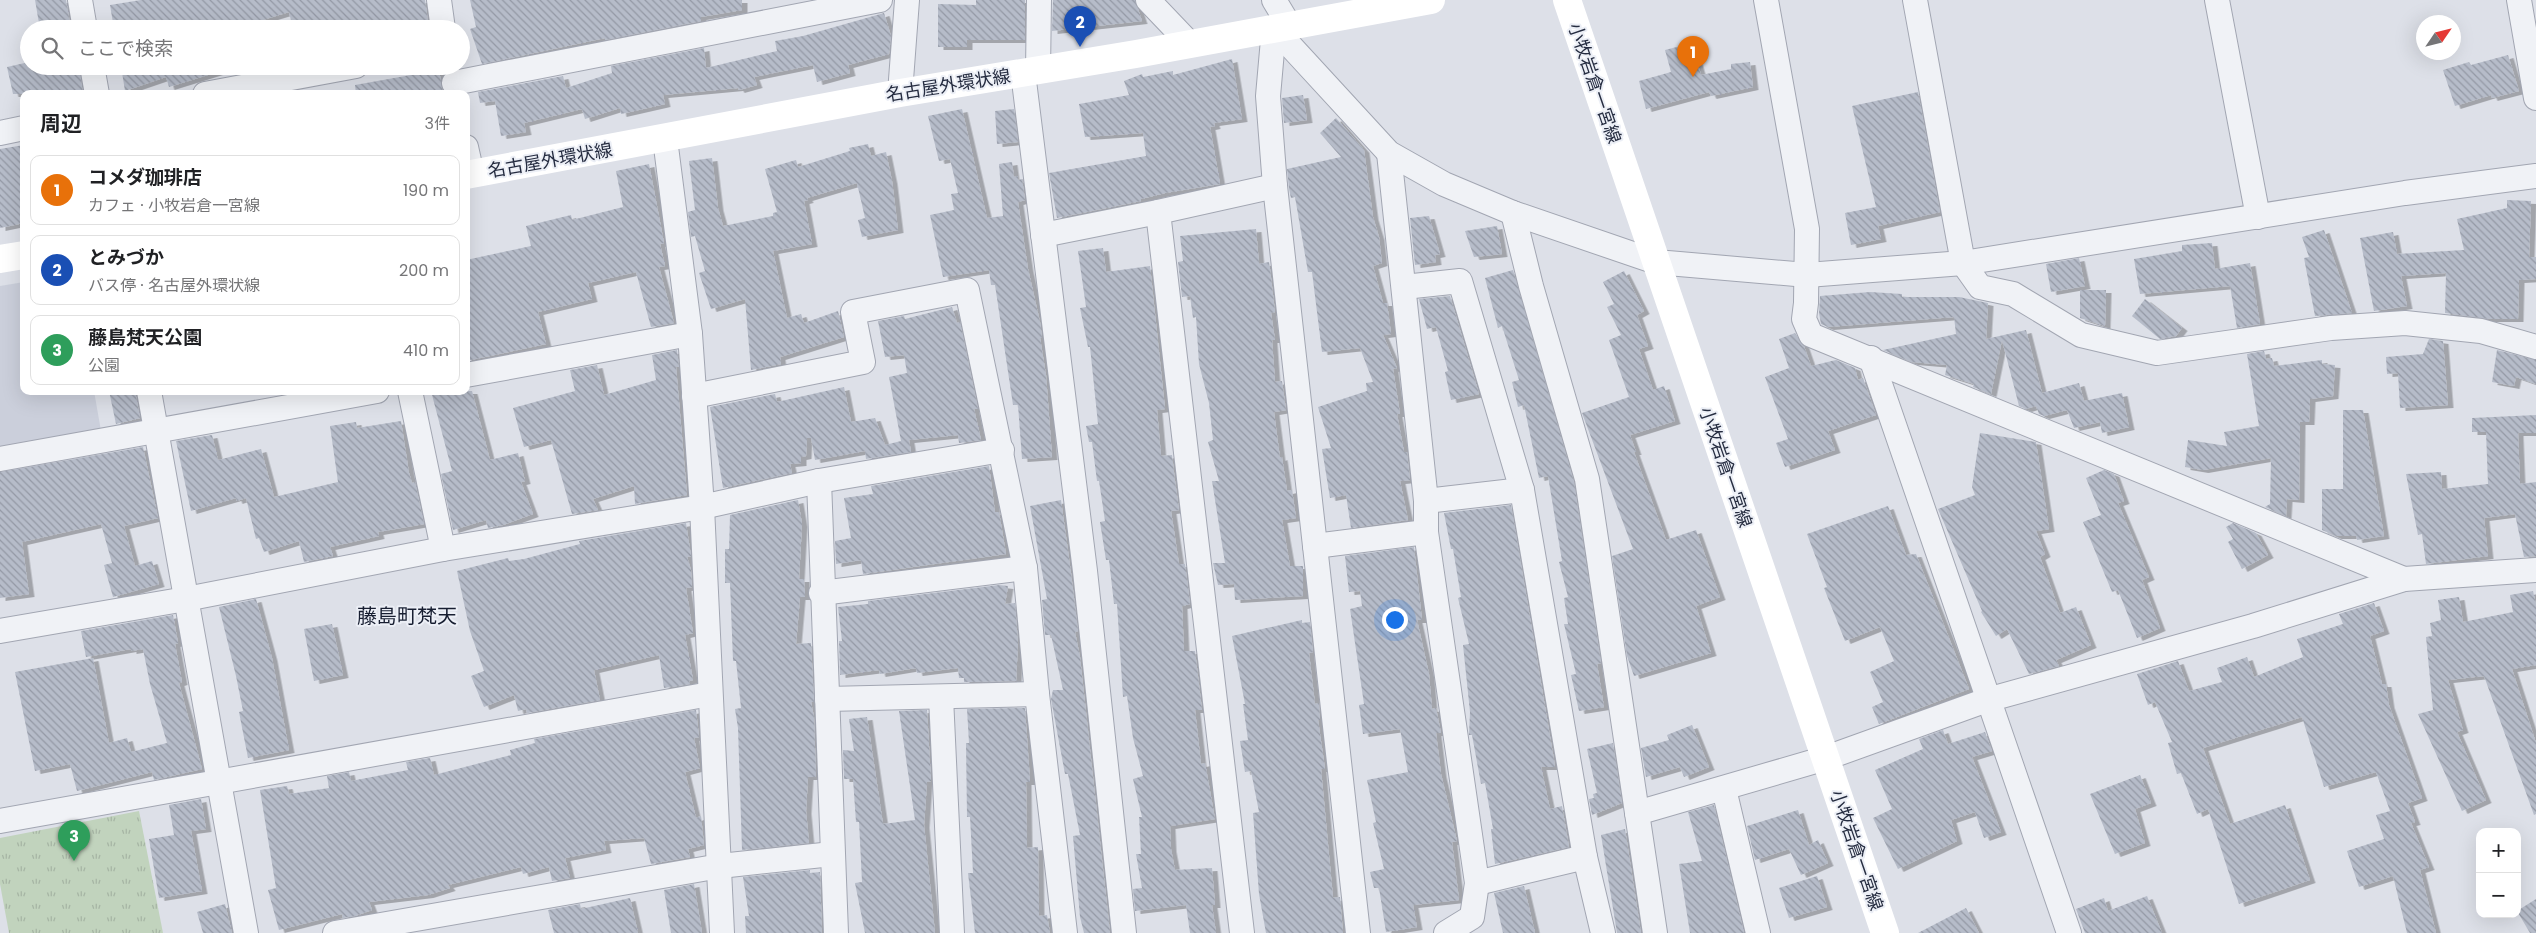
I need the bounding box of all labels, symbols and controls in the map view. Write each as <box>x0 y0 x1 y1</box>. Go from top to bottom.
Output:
pin: 2 <box>1064 6 1096 47</box>
north arrow <box>2416 15 2461 60</box>
street label: 小牧岩倉一宮線 <box>1563 19 1627 147</box>
search box <box>20 20 470 75</box>
icon: search <box>38 34 66 62</box>
text: ここで検索 <box>78 35 173 62</box>
pin: 1 <box>1677 36 1709 77</box>
street label: 名古屋外環状線 <box>884 63 1012 107</box>
text: 周辺 <box>40 109 82 138</box>
text: 3件 <box>425 112 450 135</box>
street label: 名古屋外環状線 <box>486 137 614 183</box>
text: コメダ珈琲店 <box>88 164 202 191</box>
text: 1 <box>54 179 60 202</box>
text: 190 m <box>403 179 449 202</box>
text: カフェ · 小牧岩倉一宮線 <box>88 194 260 217</box>
text: とみづか <box>88 244 164 271</box>
text: 2 <box>52 259 62 282</box>
text: 200 m <box>399 259 449 282</box>
text: バス停 · 名古屋外環状線 <box>88 274 260 297</box>
text: 藤島梵天公園 <box>88 324 202 351</box>
text: 3 <box>52 339 62 362</box>
text: 410 m <box>403 339 449 362</box>
text: 公園 <box>88 354 120 377</box>
street label: 小牧岩倉一宮線 <box>1694 403 1758 531</box>
district label: 藤島町梵天 <box>357 602 457 630</box>
your location <box>1382 607 1408 633</box>
street label: 小牧岩倉一宮線 <box>1825 786 1889 914</box>
pin: 3 <box>58 820 90 861</box>
map controls <box>2476 828 2521 918</box>
button: + <box>2476 828 2521 873</box>
button: − <box>2476 873 2521 918</box>

